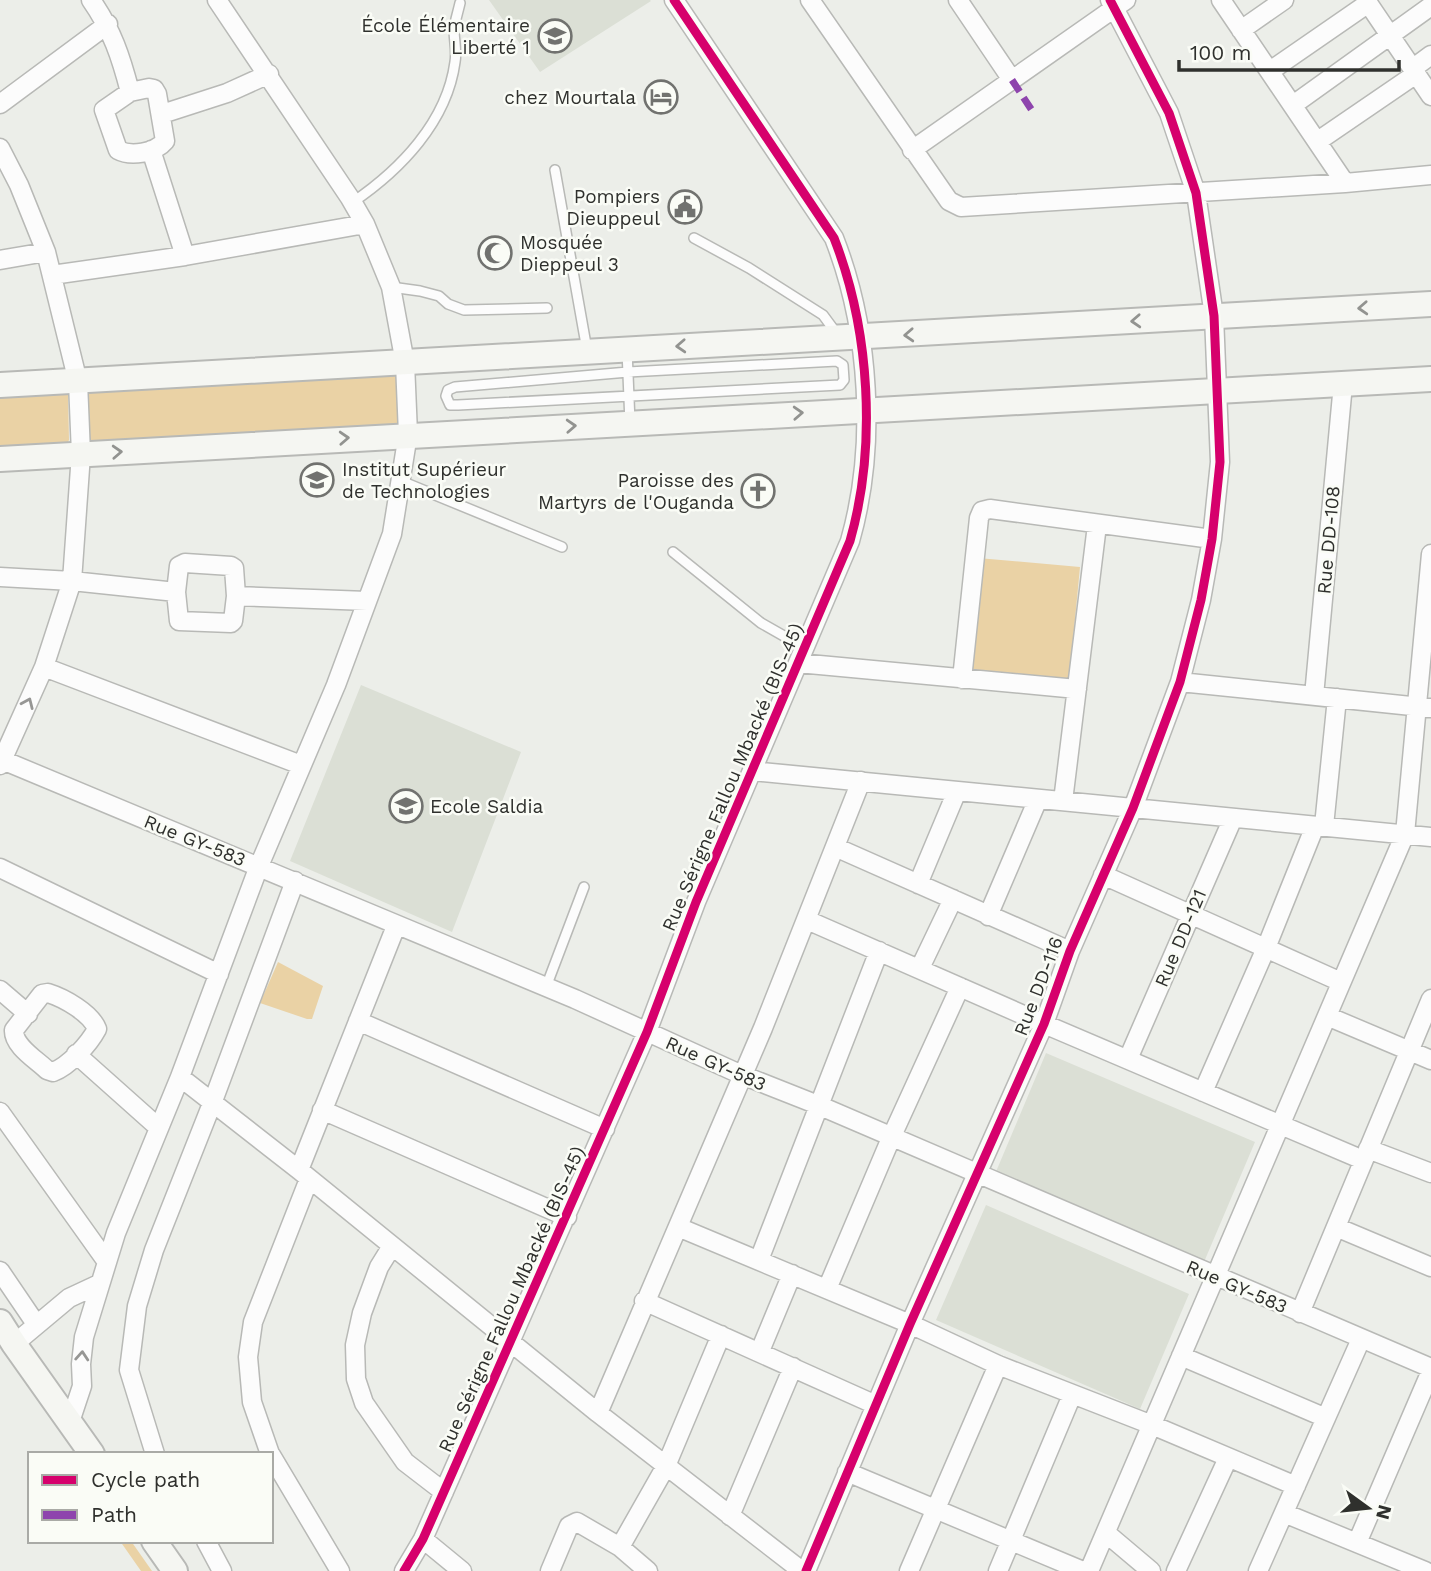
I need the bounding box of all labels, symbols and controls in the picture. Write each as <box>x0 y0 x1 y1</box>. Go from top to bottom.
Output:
place label: École Élémentaire Liberté 1 <box>361 14 530 59</box>
school or university icon: École Élémentaire Liberté 1 <box>536 17 574 55</box>
scale bar <box>1179 28 1400 72</box>
text: 100 m <box>1190 40 1252 65</box>
hotel icon: chez Mourtala <box>642 78 680 116</box>
place label: chez Mourtala <box>504 86 636 109</box>
place label: Pompiers Dieuppeul <box>566 185 660 230</box>
public building icon: Pompiers Dieuppeul <box>666 188 704 226</box>
place label: Mosquée Dieppeul 3 <box>520 231 619 276</box>
mosque icon: Mosquée Dieppeul 3 <box>476 234 514 272</box>
one-way arrow <box>1357 300 1368 315</box>
one-way arrow <box>1130 313 1141 328</box>
one-way arrow <box>903 327 914 342</box>
one-way arrow <box>676 339 687 354</box>
one-way arrow <box>793 406 804 421</box>
one-way arrow <box>566 418 577 433</box>
one-way arrow <box>339 431 350 446</box>
one-way arrow <box>112 445 123 460</box>
place label: Institut Supérieur de Technologies <box>342 458 507 503</box>
school or university icon: Institut Supérieur de Technologies <box>298 461 336 499</box>
place label: Paroisse des Martyrs de l'Ouganda <box>538 469 734 514</box>
church icon: Paroisse des Martyrs de l'Ouganda <box>739 472 777 510</box>
street label: Rue DD-108 <box>1312 485 1345 595</box>
street label: Rue Sérigne Fallou Mbacké (BIS-45) <box>657 620 808 935</box>
one-way arrow <box>20 698 34 710</box>
school or university icon: Ecole Saldia <box>387 787 425 825</box>
place label: Ecole Saldia <box>430 795 544 818</box>
street label: Rue GY-583 <box>141 810 249 871</box>
street label: Rue DD-121 <box>1150 886 1211 990</box>
street label: Rue DD-116 <box>1009 933 1068 1039</box>
street label: Rue GY-583 <box>662 1031 770 1096</box>
street label: Rue Sérigne Fallou Mbacké (BIS-45) <box>433 1143 590 1456</box>
street label: Rue GY-583 <box>1183 1255 1291 1318</box>
one-way arrow <box>75 1351 90 1362</box>
legend <box>28 1452 273 1543</box>
text: Cycle path <box>91 1467 200 1492</box>
north arrow <box>1333 1473 1403 1543</box>
text: Path <box>91 1502 137 1527</box>
text: N <box>1371 1502 1397 1522</box>

